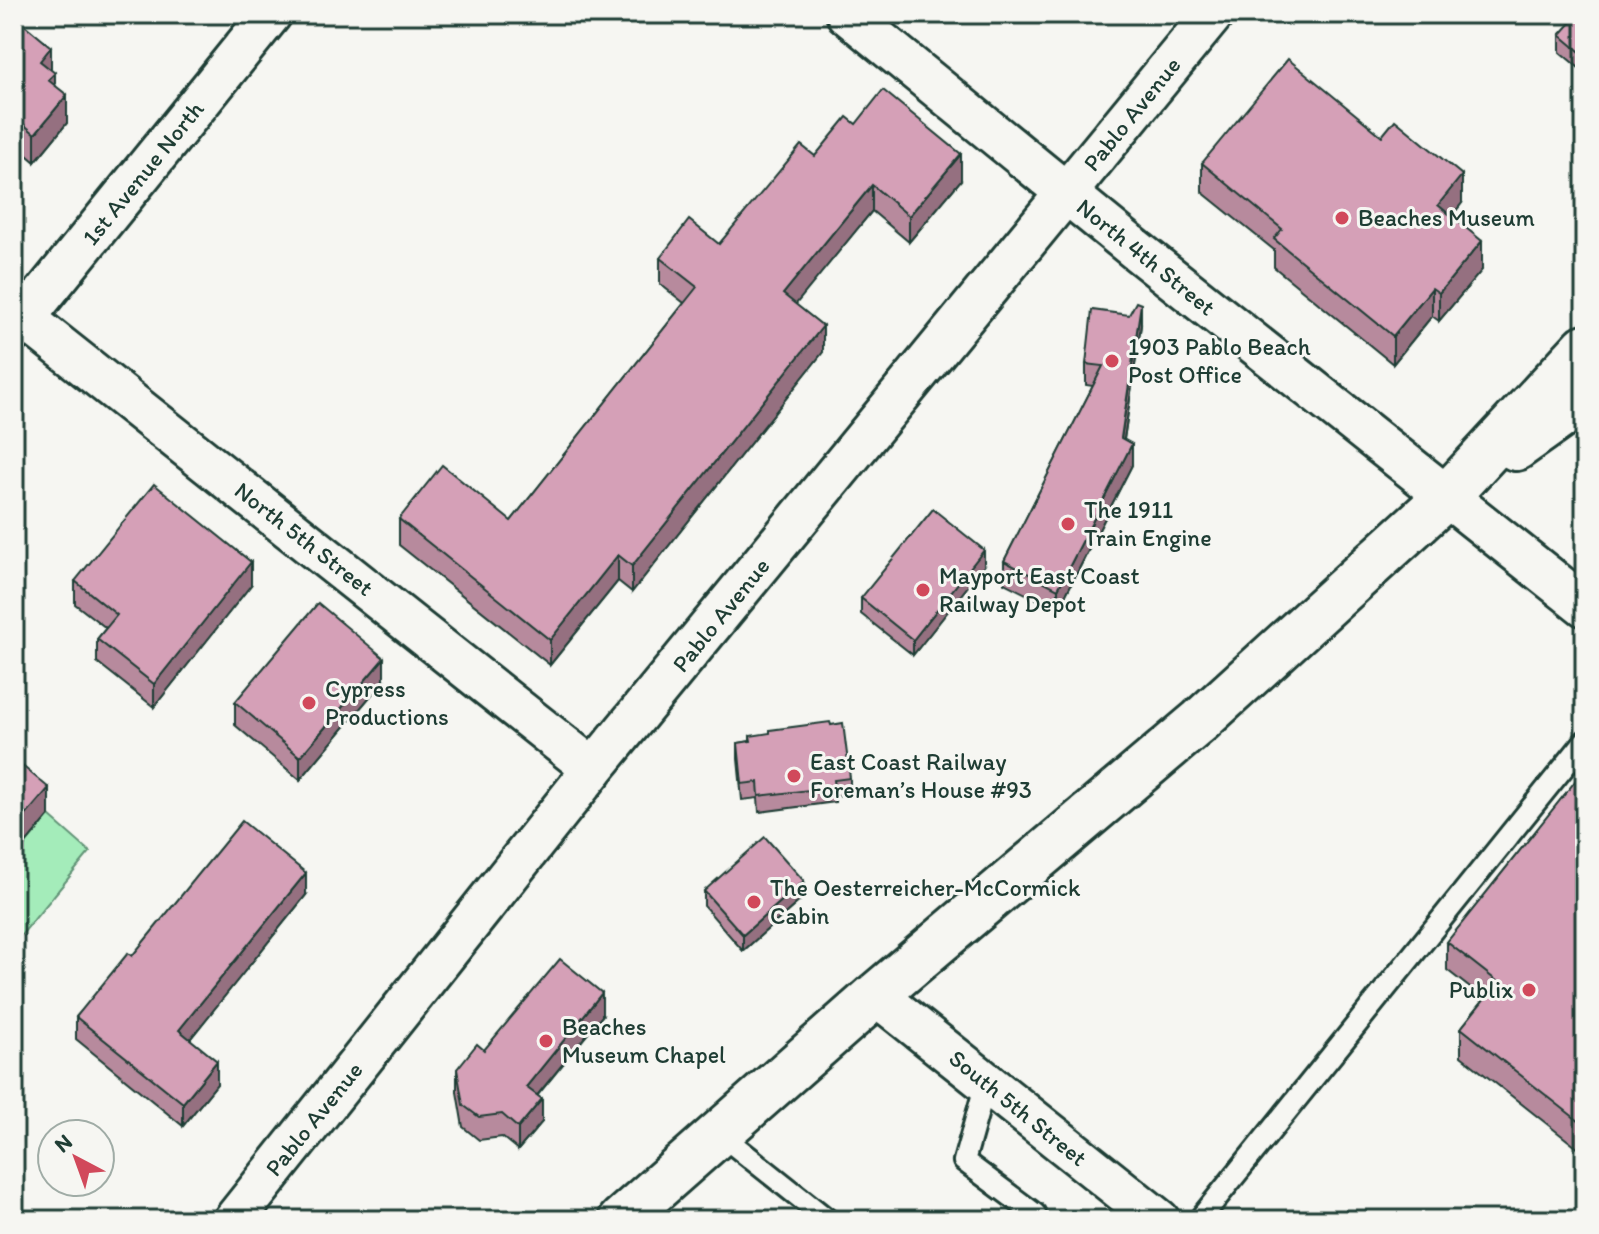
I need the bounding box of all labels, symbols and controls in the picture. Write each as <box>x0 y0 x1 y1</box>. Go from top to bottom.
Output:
street label: Pablo Avenue <box>1077 51 1186 177</box>
street label: 1st Avenue North <box>76 95 210 251</box>
street label: North 4th Street <box>1071 192 1222 321</box>
place label: Beaches Museum <box>1358 203 1535 232</box>
marker: Beaches Museum <box>1333 209 1351 227</box>
place label: 1903 Pablo Beach Post Office <box>1128 332 1311 389</box>
marker: 1903 Pablo Beach Post Office <box>1103 352 1121 370</box>
street label: North 5th Street <box>229 475 380 602</box>
place label: The 1911 Train Engine <box>1084 495 1212 552</box>
marker: The 1911 Train Engine <box>1059 515 1077 533</box>
street label: Pablo Avenue <box>666 552 775 678</box>
place label: Mayport East Coast Railway Depot <box>939 561 1139 618</box>
marker: Mayport East Coast Railway Depot <box>914 581 932 599</box>
place label: Cypress Productions <box>325 674 449 731</box>
marker: Cypress Productions <box>300 694 318 712</box>
place label: East Coast Railway Foreman’s House #93 <box>810 747 1032 804</box>
marker: East Coast Railway Foreman’s House #93 <box>785 767 803 785</box>
place label: The Oesterreicher-McCormick Cabin <box>770 873 1081 930</box>
marker: The Oesterreicher-McCormick Cabin <box>745 893 763 911</box>
place label: Publix <box>1449 975 1513 1004</box>
marker: Publix <box>1520 981 1538 999</box>
place label: Beaches Museum Chapel <box>562 1012 726 1069</box>
marker: Beaches Museum Chapel <box>537 1032 555 1050</box>
street label: South 5th Street <box>943 1043 1093 1172</box>
street label: Pablo Avenue <box>259 1056 368 1182</box>
north arrow <box>36 1118 116 1198</box>
text: N <box>49 1128 78 1158</box>

